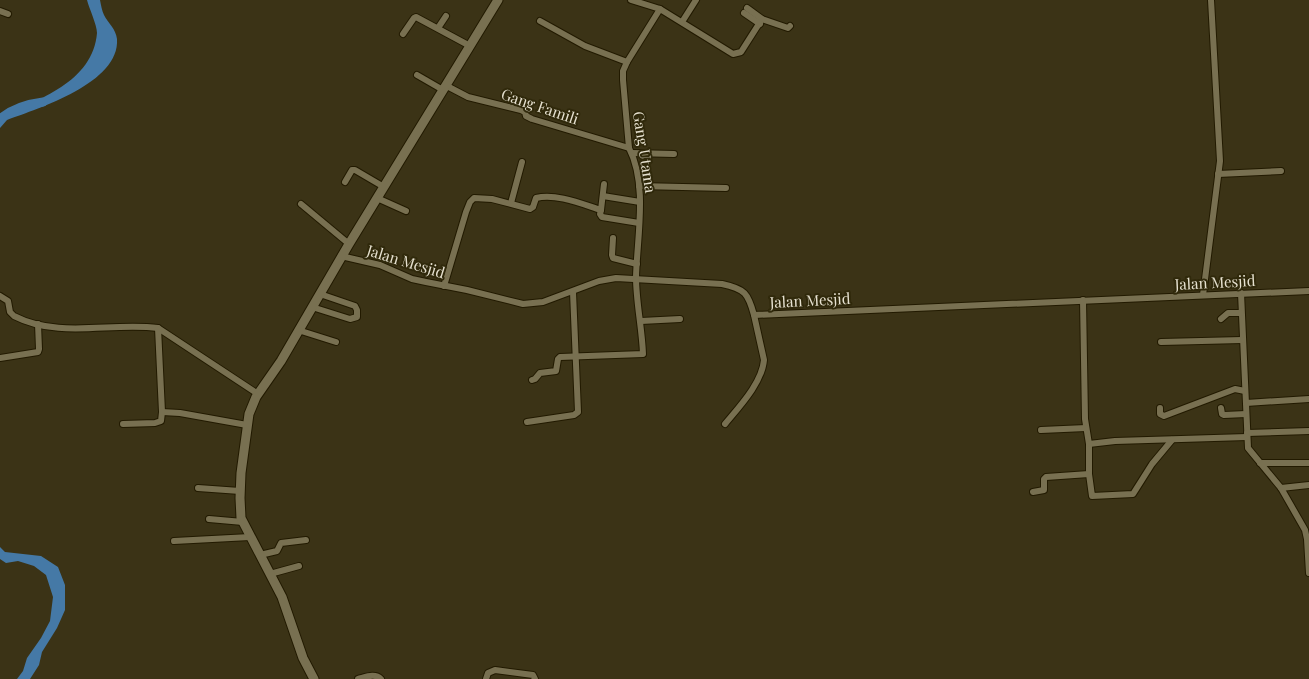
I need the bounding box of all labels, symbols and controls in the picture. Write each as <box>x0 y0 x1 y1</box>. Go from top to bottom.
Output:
street label: Gang Famili <box>499 83 582 129</box>
street label: Gang Utama <box>629 110 661 195</box>
street label: Jalan Mesjid <box>364 239 448 282</box>
street label: Jalan Mesjid <box>1173 270 1256 294</box>
street label: Jalan Mesjid <box>768 288 851 312</box>

